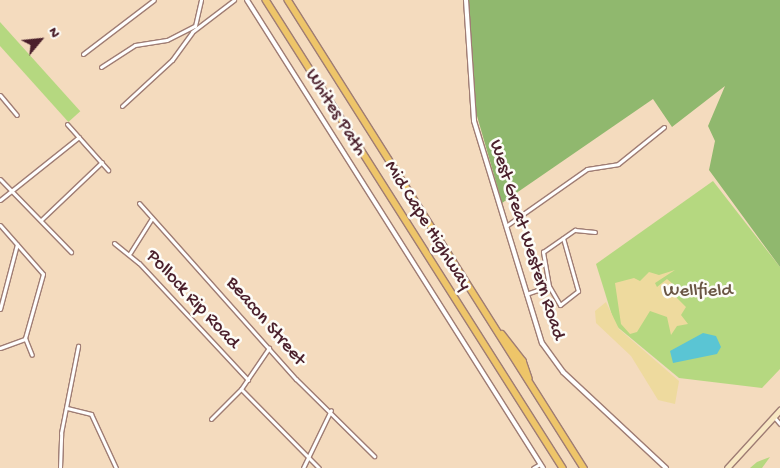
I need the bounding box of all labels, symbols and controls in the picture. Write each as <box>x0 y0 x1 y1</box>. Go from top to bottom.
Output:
north arrow <box>15 15 65 65</box>
text: N <box>44 25 63 41</box>
street label: Whites Path <box>299 65 371 161</box>
street label: West Great Western Road <box>483 137 569 343</box>
street label: Mid Cape Highway <box>378 157 476 295</box>
street label: Pollock Rip Road <box>140 246 244 354</box>
street label: Beacon Street <box>220 273 310 371</box>
park label: Wellfield <box>663 281 733 303</box>

